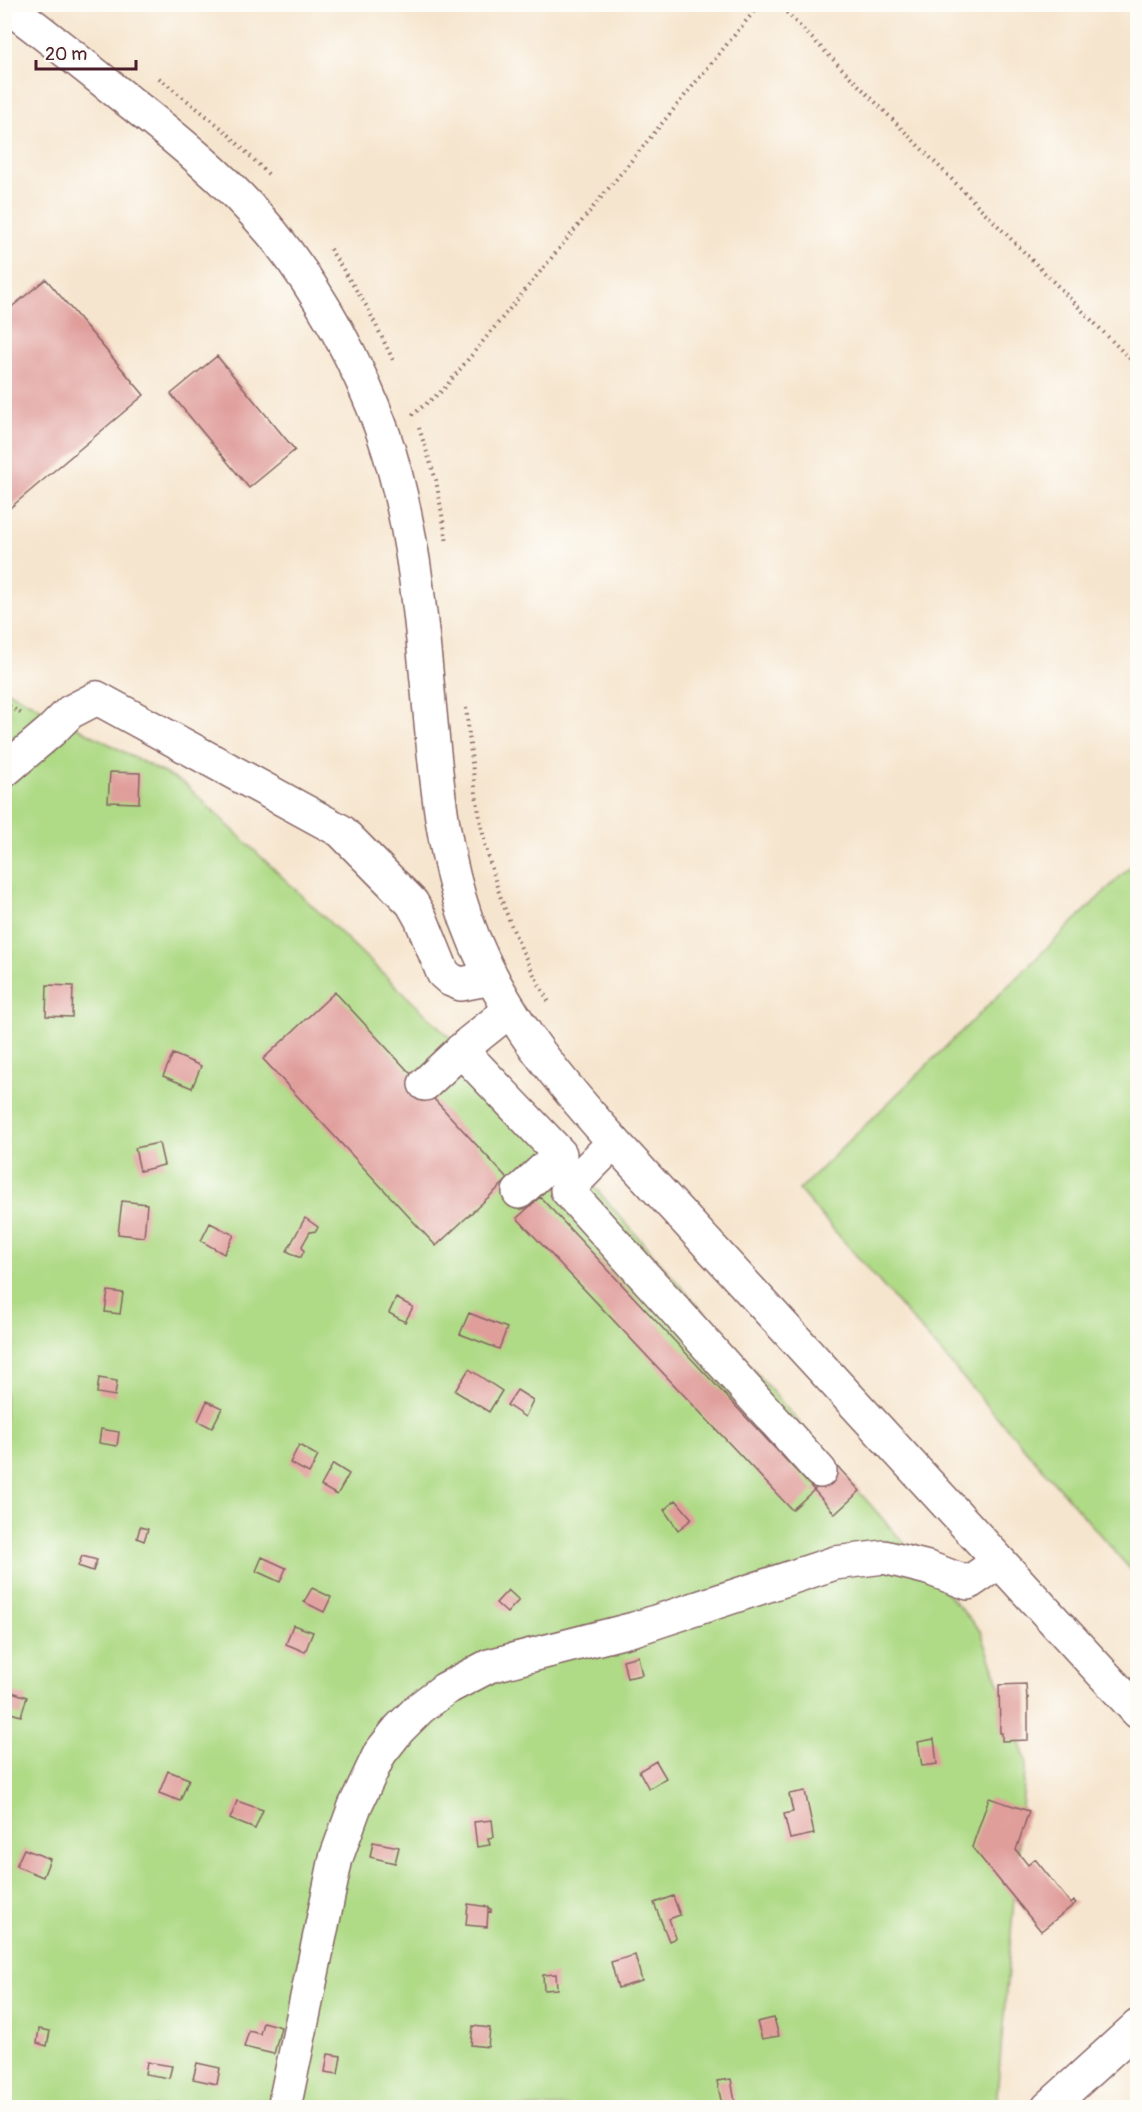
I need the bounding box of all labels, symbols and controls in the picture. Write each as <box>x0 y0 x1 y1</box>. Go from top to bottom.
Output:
scale bar <box>36 33 136 71</box>
text: 20 m <box>45 43 87 66</box>

